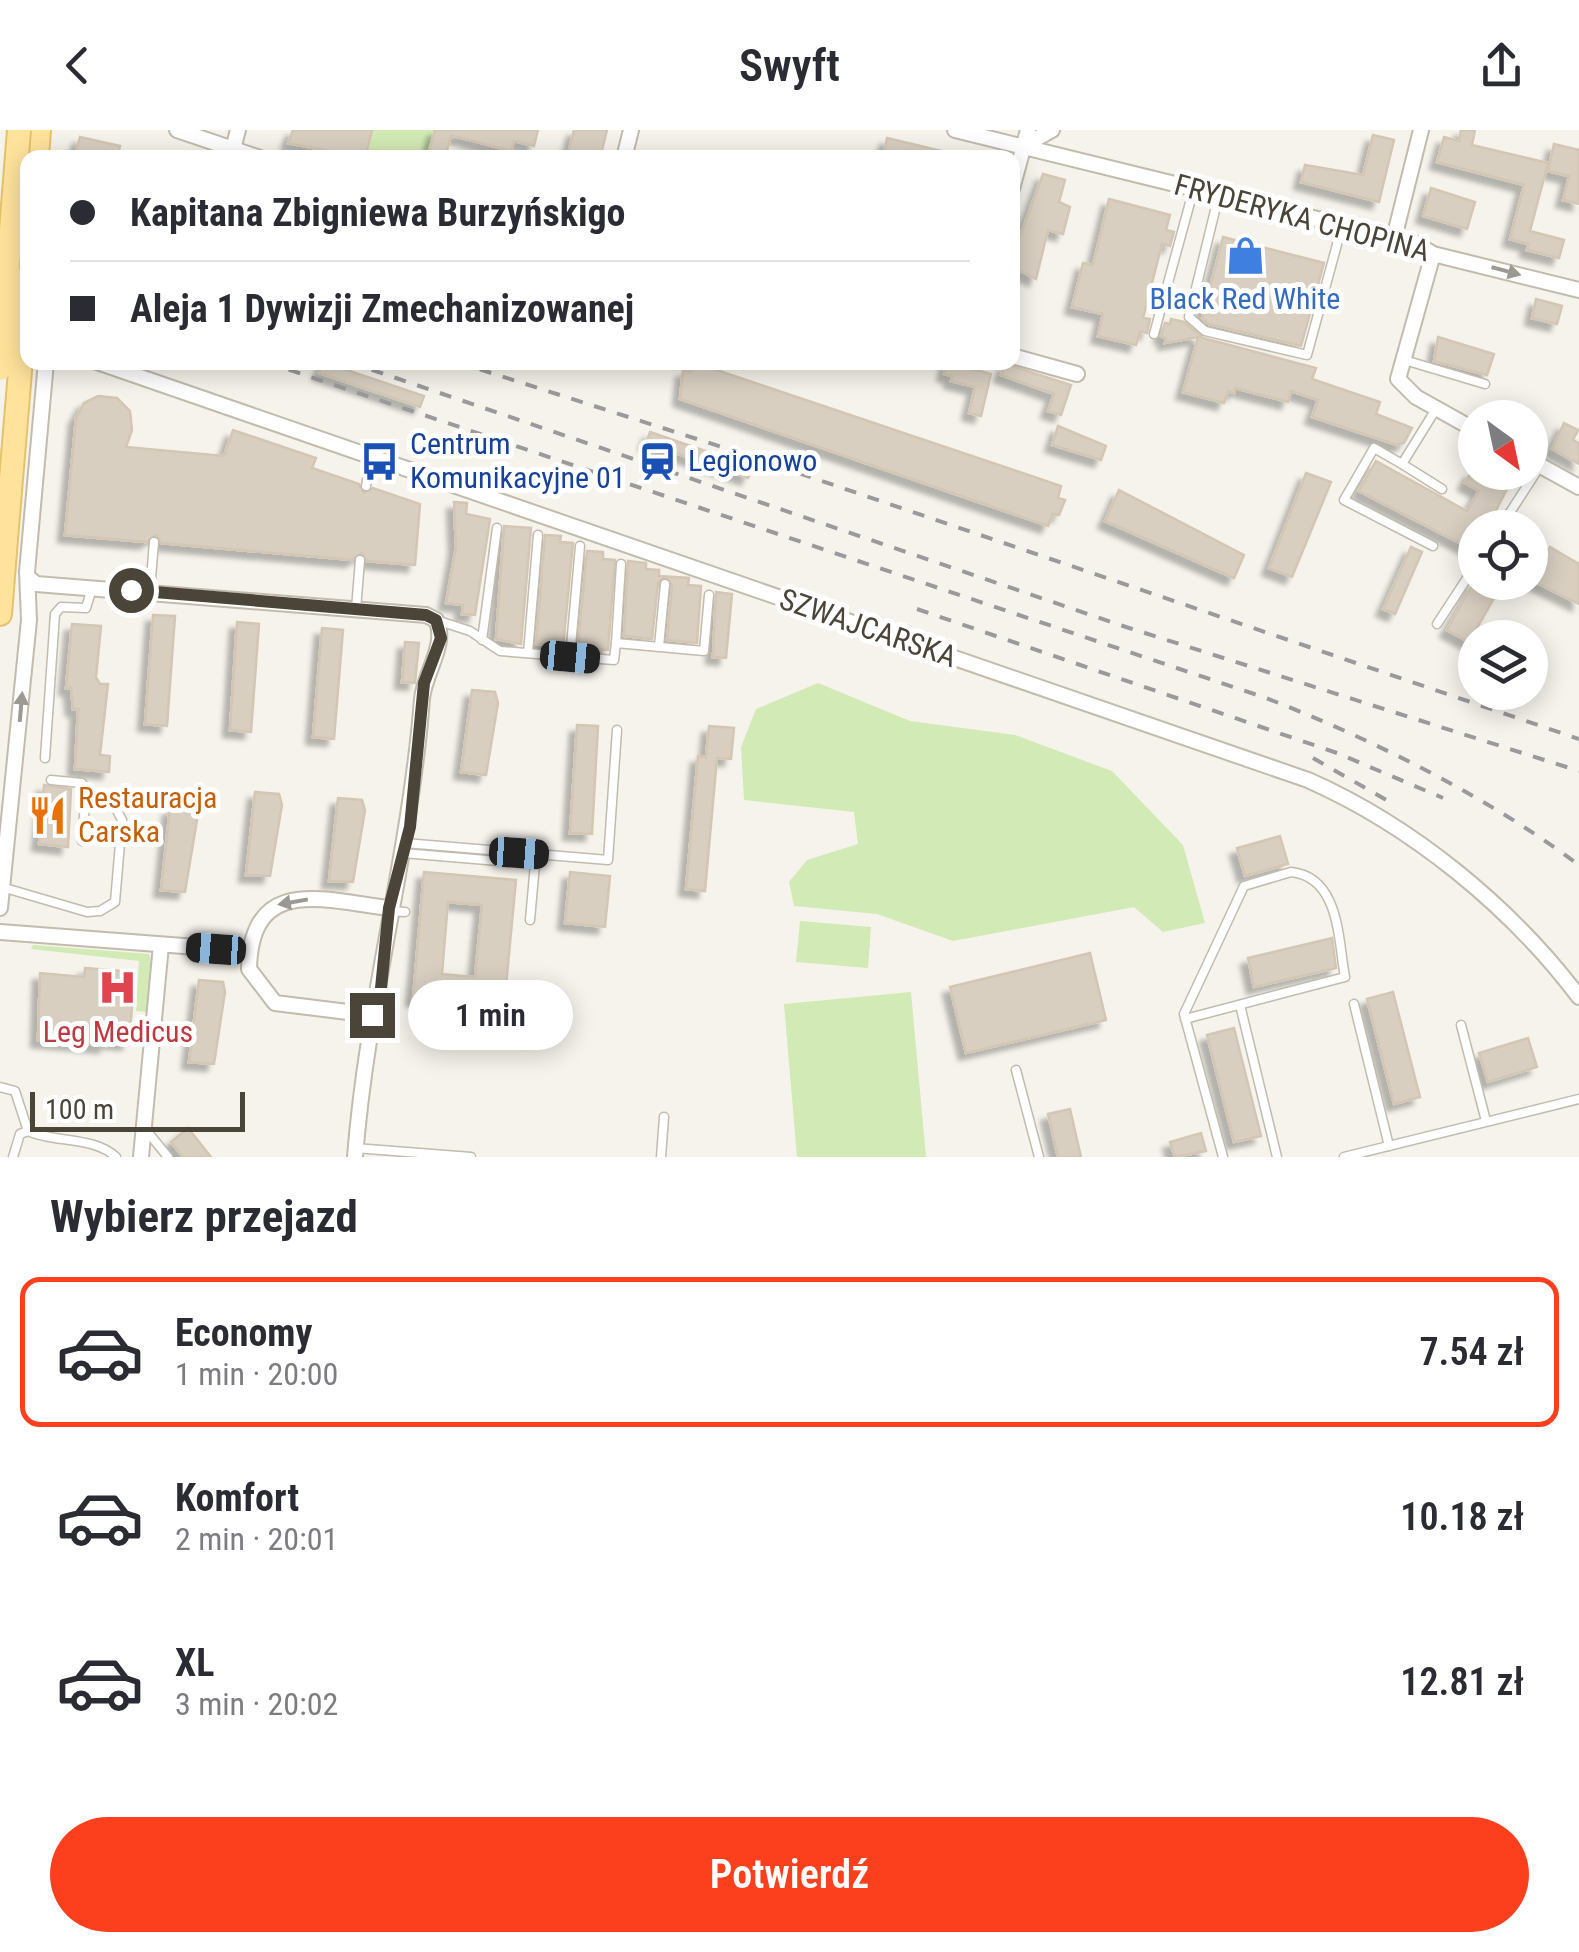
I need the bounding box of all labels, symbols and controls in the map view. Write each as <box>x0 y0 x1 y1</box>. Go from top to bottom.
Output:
icon: back <box>50 38 105 93</box>
icon: share <box>1474 38 1529 93</box>
text: Swyft <box>739 39 840 92</box>
street label: FRYDERYKA CHOPINA <box>1171 167 1434 268</box>
text: Kapitana Zbigniewa Burzyńskigo <box>130 191 626 235</box>
shop icon: Black Red White <box>1224 234 1266 276</box>
one-way arrow <box>1491 264 1522 279</box>
place label: Black Red White <box>1150 281 1340 316</box>
text: Aleja 1 Dywizji Zmechanizowanej <box>130 287 634 331</box>
north arrow <box>1458 400 1548 490</box>
map controls <box>1458 400 1548 710</box>
place label: Centrum Komunikacyjne 01 <box>410 426 626 495</box>
bus stop icon: Centrum Komunikacyjne 01 <box>359 440 401 482</box>
station icon: Legionowo <box>637 440 679 482</box>
place label: Legionowo <box>688 443 817 478</box>
button: locate <box>1458 510 1548 600</box>
route start <box>109 568 154 613</box>
street label: SZWAJCARSKA <box>775 581 961 674</box>
button: layers <box>1458 620 1548 710</box>
car <box>539 639 601 675</box>
one-way arrow <box>14 690 30 722</box>
place label: Restauracja Carska <box>78 780 217 849</box>
restaurant icon: Restauracja Carska <box>27 794 69 836</box>
car <box>488 836 550 870</box>
one-way arrow <box>276 895 308 910</box>
car <box>185 932 247 966</box>
hospital icon: Leg Medicus <box>97 967 139 1009</box>
callout: 1 min <box>407 980 572 1050</box>
route end <box>350 993 395 1038</box>
text: 1 min <box>455 996 526 1034</box>
place label: Leg Medicus <box>43 1014 193 1049</box>
scale bar <box>30 1087 245 1131</box>
text: 100 m <box>45 1093 114 1126</box>
text: Wybierz przejazd <box>50 1190 358 1243</box>
icon: car <box>55 1307 145 1397</box>
text: Economy <box>175 1311 312 1355</box>
text: 7.54 zł <box>1419 1330 1524 1374</box>
text: 1 min · 20:00 <box>175 1355 338 1393</box>
icon: car <box>55 1472 145 1562</box>
text: Komfort <box>175 1476 299 1520</box>
text: 10.18 zł <box>1400 1495 1524 1539</box>
text: 2 min · 20:01 <box>175 1520 338 1558</box>
icon: car <box>55 1637 145 1727</box>
text: XL <box>175 1641 214 1685</box>
text: 12.81 zł <box>1400 1660 1524 1704</box>
text: 3 min · 20:02 <box>175 1685 338 1723</box>
button: Potwierdź <box>50 1817 1529 1932</box>

